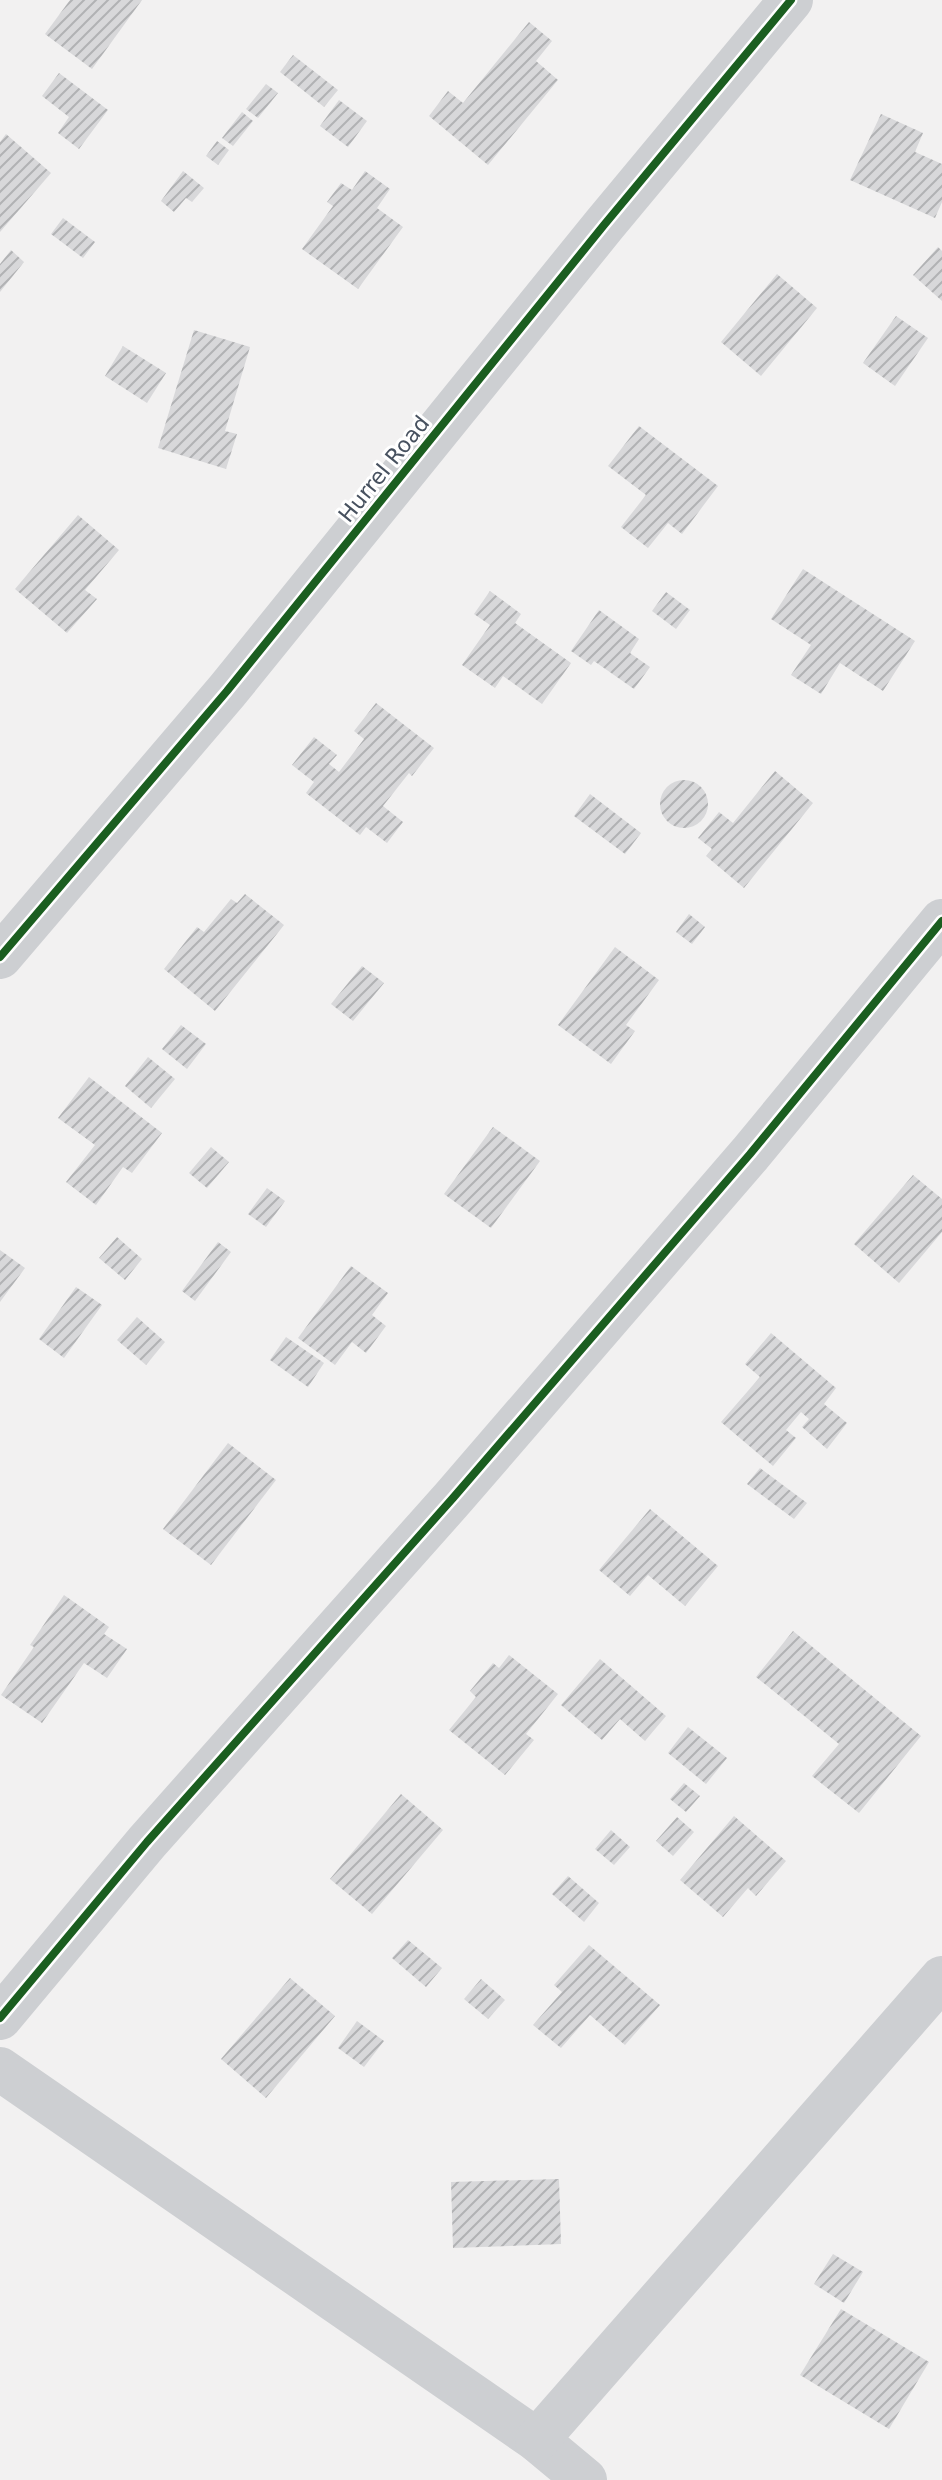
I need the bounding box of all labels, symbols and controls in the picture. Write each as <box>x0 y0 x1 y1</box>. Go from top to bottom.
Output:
street label: Hurrel Road <box>334 411 434 527</box>

